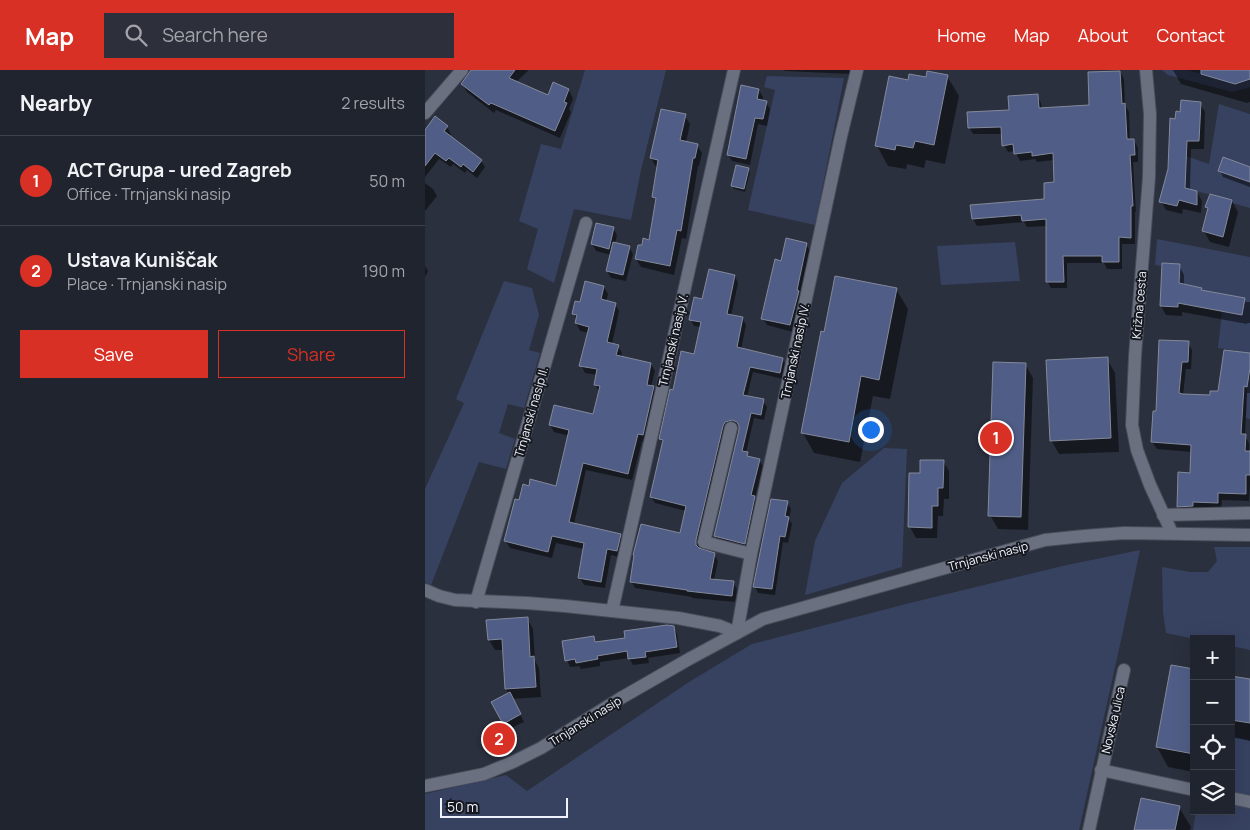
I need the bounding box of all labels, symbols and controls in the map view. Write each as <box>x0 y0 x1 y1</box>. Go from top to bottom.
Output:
search box <box>104 13 454 58</box>
text: Map <box>25 19 74 52</box>
icon: search <box>122 21 150 49</box>
text: Search here <box>162 22 268 48</box>
text: Home <box>937 23 986 47</box>
text: Map <box>1014 23 1050 47</box>
text: About <box>1078 23 1128 47</box>
text: Contact <box>1156 23 1225 47</box>
text: Nearby <box>20 89 92 117</box>
text: 2 results <box>341 92 405 114</box>
text: ACT Grupa - ured Zagreb <box>67 157 292 183</box>
text: 1 <box>32 170 40 192</box>
text: 50 m <box>369 170 405 192</box>
text: Office · Trnjanski nasip <box>67 183 231 205</box>
text: Ustava Kuniščak <box>67 247 217 273</box>
text: 2 <box>31 260 41 282</box>
text: 190 m <box>362 260 405 282</box>
street label: Križna cesta <box>1128 270 1150 340</box>
text: Place · Trnjanski nasip <box>67 273 227 295</box>
street label: Trnjanski nasip V. <box>654 292 692 388</box>
street label: Trnjanski nasip IV. <box>777 302 813 400</box>
button: Save <box>20 330 208 378</box>
button: Share <box>218 330 405 378</box>
street label: Trnjanski nasip II. <box>510 365 552 459</box>
your location <box>858 417 884 443</box>
pin: 1 <box>980 419 1012 457</box>
street label: Trnjanski nasip <box>946 537 1030 575</box>
map controls <box>1190 635 1235 815</box>
button: + <box>1190 635 1235 680</box>
button: − <box>1190 680 1235 725</box>
street label: Novska ulica <box>1097 685 1129 755</box>
street label: Trnjanski nasip <box>546 692 624 750</box>
pin: 2 <box>483 720 515 758</box>
button: locate <box>1190 725 1235 770</box>
button: layers <box>1190 770 1235 815</box>
scale bar <box>440 795 567 818</box>
text: 50 m <box>447 797 478 816</box>

